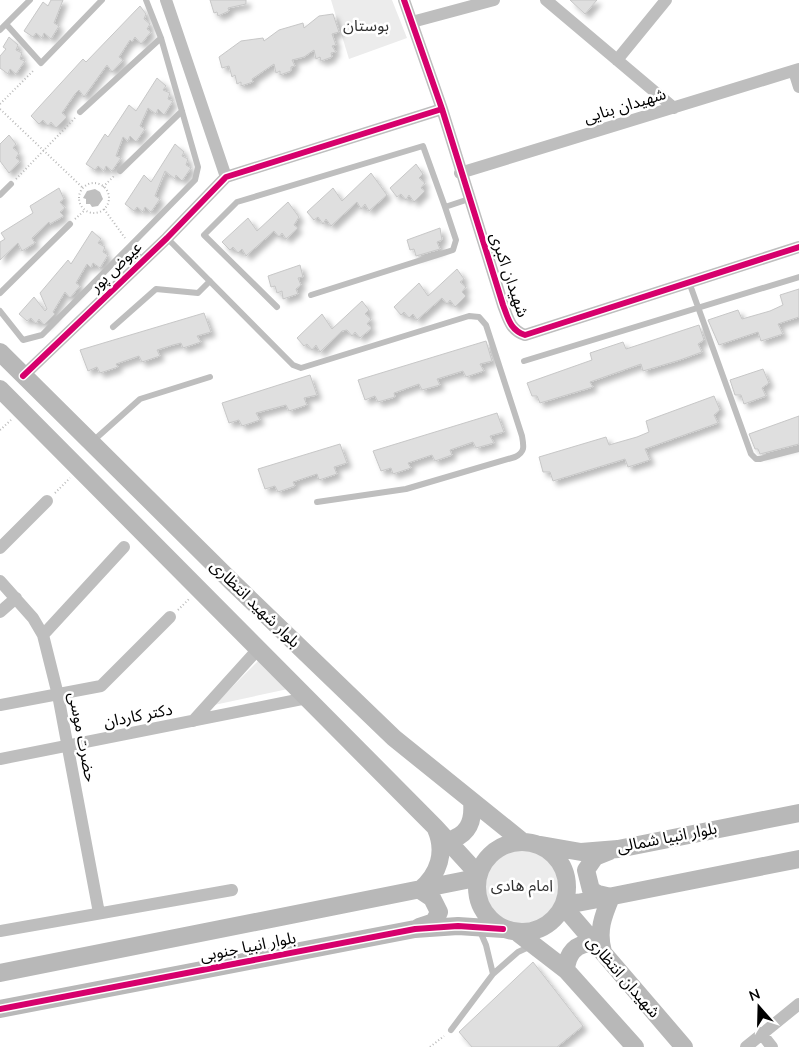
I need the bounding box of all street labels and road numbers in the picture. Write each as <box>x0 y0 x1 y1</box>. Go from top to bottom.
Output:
street label: شهیدان بنایی <box>581 83 669 129</box>
street label: شهیدان اکبری <box>484 230 534 320</box>
street label: عیوض پور <box>84 237 147 298</box>
street label: بلوار شهید انتظاری <box>205 555 305 653</box>
street label: حضرت موسی <box>62 690 102 784</box>
street label: دکتر کاردان <box>102 699 174 733</box>
street label: بلوار انبیا شمالی <box>615 818 719 858</box>
street label: بلوار انبیا جنوبی <box>198 927 298 967</box>
street label: شهیدان انتظاری <box>581 931 665 1023</box>

